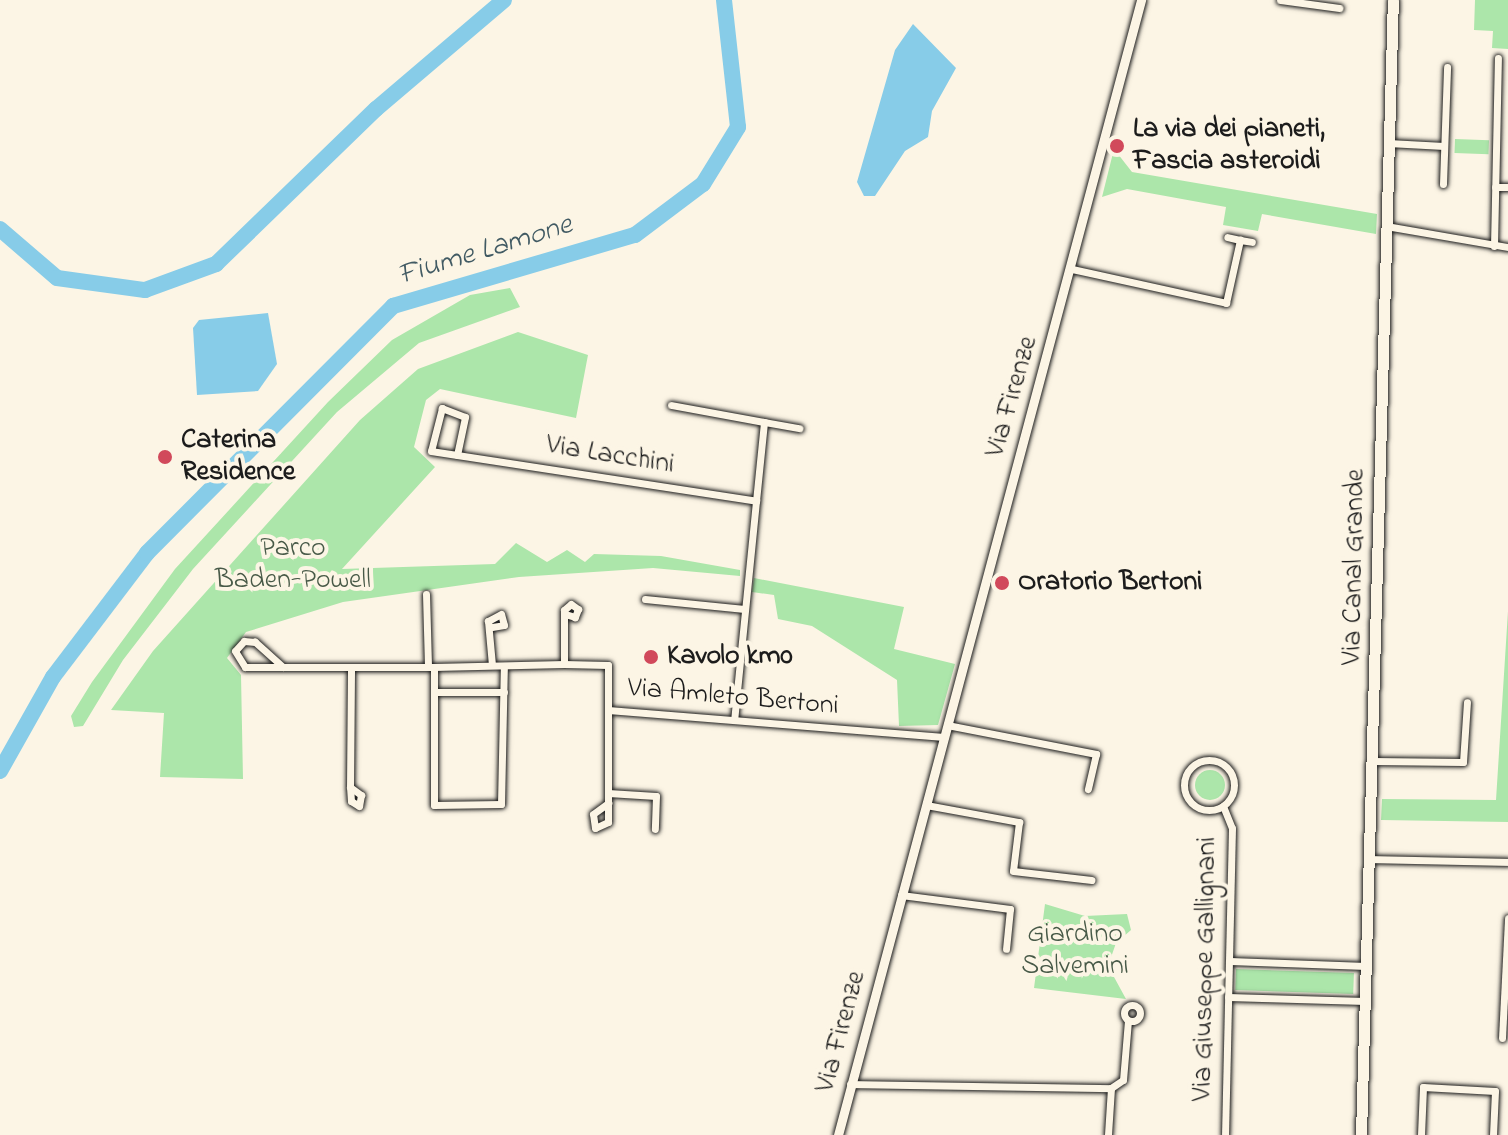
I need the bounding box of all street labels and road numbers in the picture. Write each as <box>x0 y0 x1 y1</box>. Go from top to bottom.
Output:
street label: Via Firenze <box>980 333 1046 461</box>
street label: Via Lacchini <box>544 429 676 483</box>
street label: Via Canal Grande <box>1336 469 1374 665</box>
street label: Via Amleto Bertoni <box>626 672 840 724</box>
street label: Via Giuseppe Gallignani <box>1187 836 1225 1102</box>
street label: Via Firenze <box>810 968 874 1096</box>

